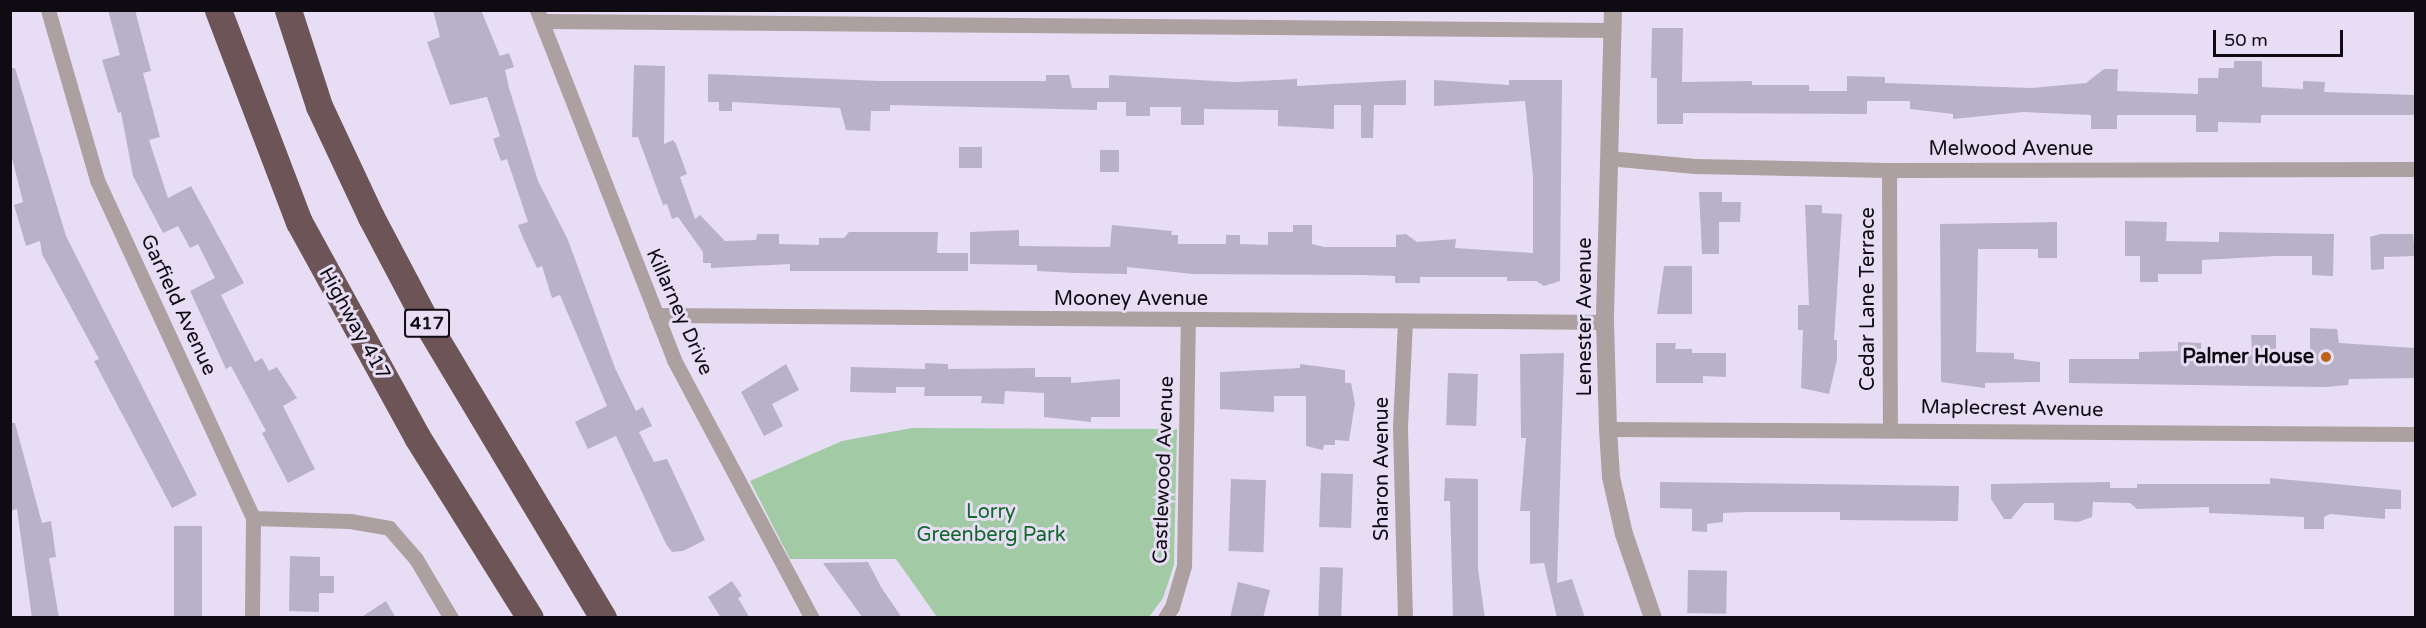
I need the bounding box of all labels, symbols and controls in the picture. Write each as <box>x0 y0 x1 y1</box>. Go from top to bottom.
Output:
scale bar <box>2216 18 2346 56</box>
text: 50 m <box>2224 29 2268 51</box>
street label: Melwood Avenue <box>1929 137 2093 161</box>
street label: Cedar Lane Terrace <box>1856 207 1880 391</box>
street label: Garfield Avenue <box>135 231 221 379</box>
street label: Lenester Avenue <box>1573 237 1597 397</box>
street label: Killarney Drive <box>640 245 718 379</box>
street label: Highway 417 <box>313 264 395 384</box>
street label: Mooney Avenue <box>1054 287 1208 311</box>
road number: 417 <box>403 308 451 338</box>
place label: Palmer House <box>2182 345 2314 369</box>
marker: Palmer House <box>2319 350 2333 364</box>
street label: Castlewood Avenue <box>1149 376 1179 564</box>
street label: Maplecrest Avenue <box>1920 395 2104 423</box>
street label: Sharon Avenue <box>1370 397 1394 541</box>
park label: Lorry Greenberg Park <box>916 500 1066 547</box>

